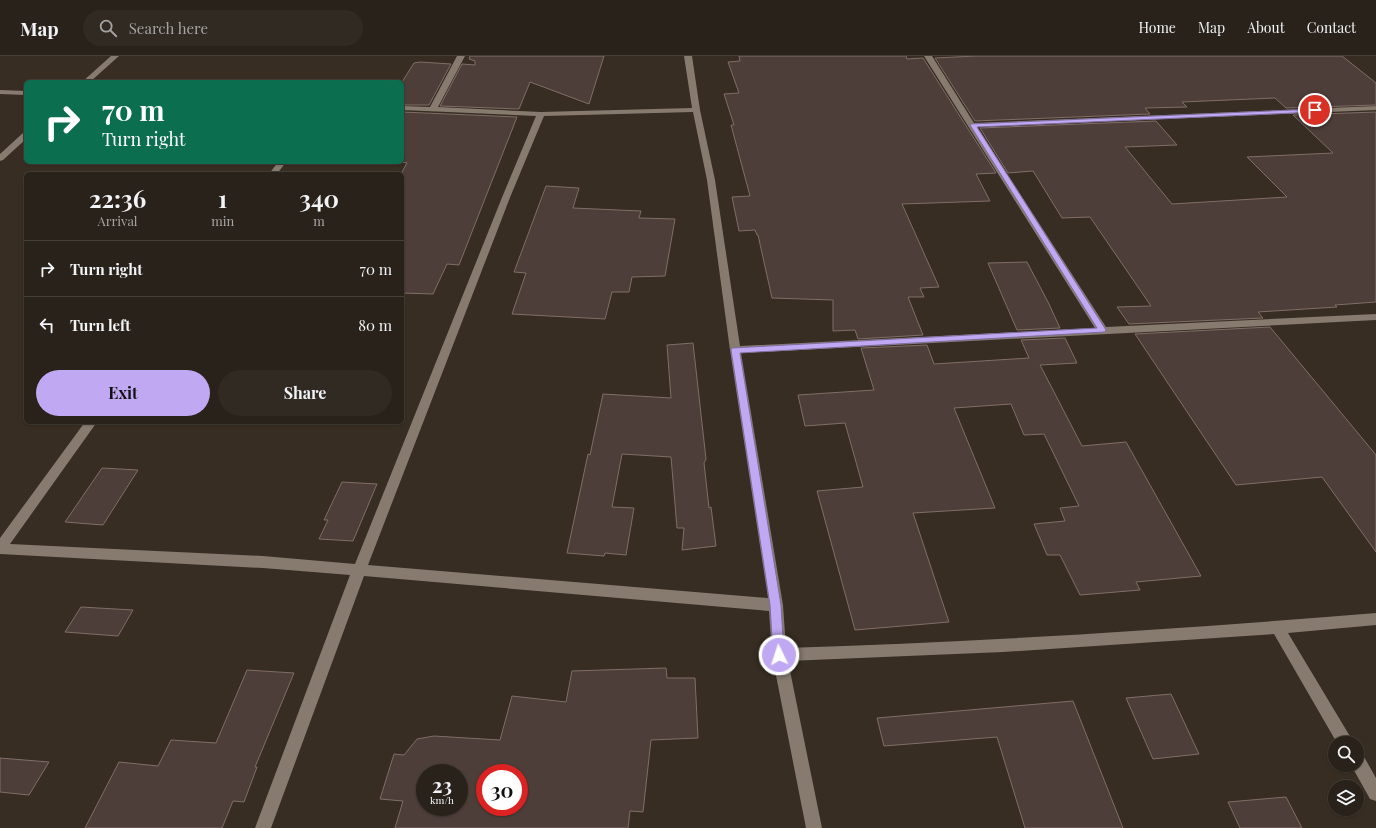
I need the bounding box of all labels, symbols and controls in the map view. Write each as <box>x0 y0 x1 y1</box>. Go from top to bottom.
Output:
search box <box>83 10 363 46</box>
text: Map <box>20 15 59 41</box>
icon: search <box>97 17 119 39</box>
text: Search here <box>129 18 208 38</box>
text: Home <box>1138 18 1176 37</box>
text: Map <box>1198 18 1225 37</box>
text: About <box>1247 18 1285 37</box>
text: Contact <box>1307 18 1356 37</box>
text: 70 m <box>102 91 165 128</box>
pin <box>1298 93 1332 127</box>
icon: right <box>36 96 88 148</box>
icon: arrive <box>1304 99 1326 121</box>
text: Turn right <box>102 127 185 151</box>
text: 22:36 <box>89 182 146 214</box>
text: 1 <box>218 182 227 214</box>
text: 340 <box>299 182 339 214</box>
text: Arrival <box>98 212 138 229</box>
text: min <box>211 212 234 229</box>
text: m <box>313 212 325 229</box>
icon: right <box>36 258 58 280</box>
text: Turn right <box>70 259 143 279</box>
text: 70 m <box>360 259 392 279</box>
icon: left <box>36 314 58 336</box>
text: Turn left <box>70 315 131 335</box>
text: 80 m <box>358 315 392 335</box>
button: Exit <box>36 370 210 416</box>
button: Share <box>218 370 392 416</box>
position arrow <box>758 634 800 676</box>
map controls <box>1328 736 1364 816</box>
button: search <box>1328 736 1364 772</box>
speed limit sign: 30 <box>476 764 528 816</box>
text: 23 <box>432 771 452 798</box>
button: layers <box>1328 780 1364 816</box>
text: km/h <box>430 793 454 807</box>

